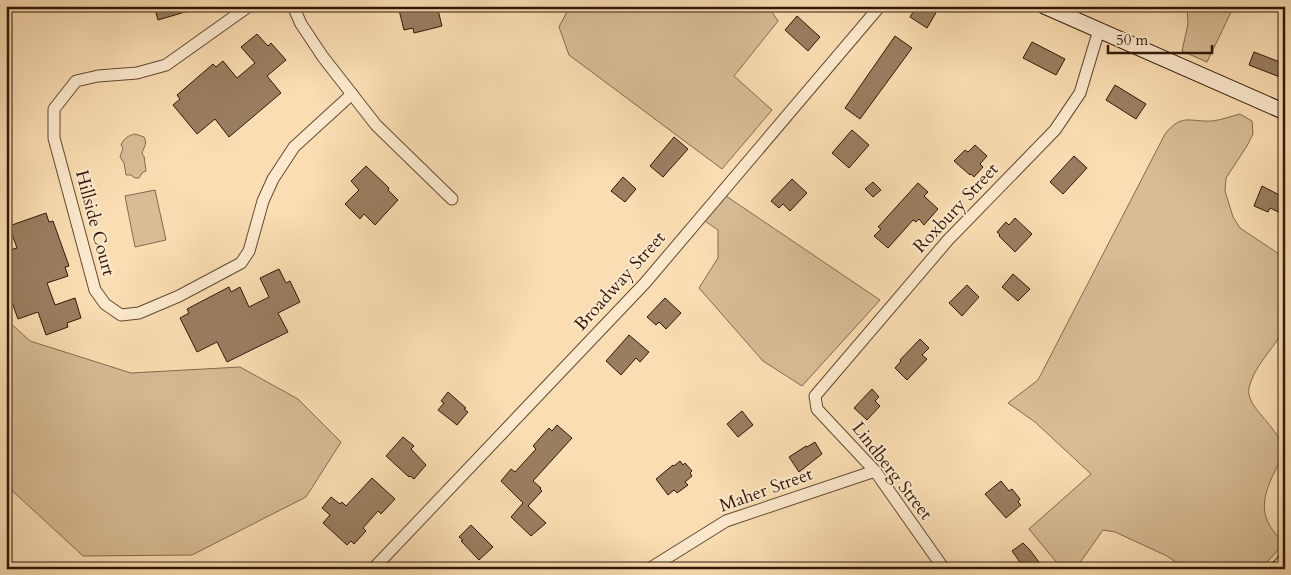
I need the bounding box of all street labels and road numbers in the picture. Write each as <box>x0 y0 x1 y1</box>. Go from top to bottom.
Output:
street label: Roxbury Street <box>908 157 1005 259</box>
street label: Hillside Court <box>69 167 121 279</box>
street label: Broadway Street <box>569 226 672 336</box>
street label: Lindberg Street <box>846 417 938 526</box>
street label: Maher Street <box>716 461 816 518</box>

